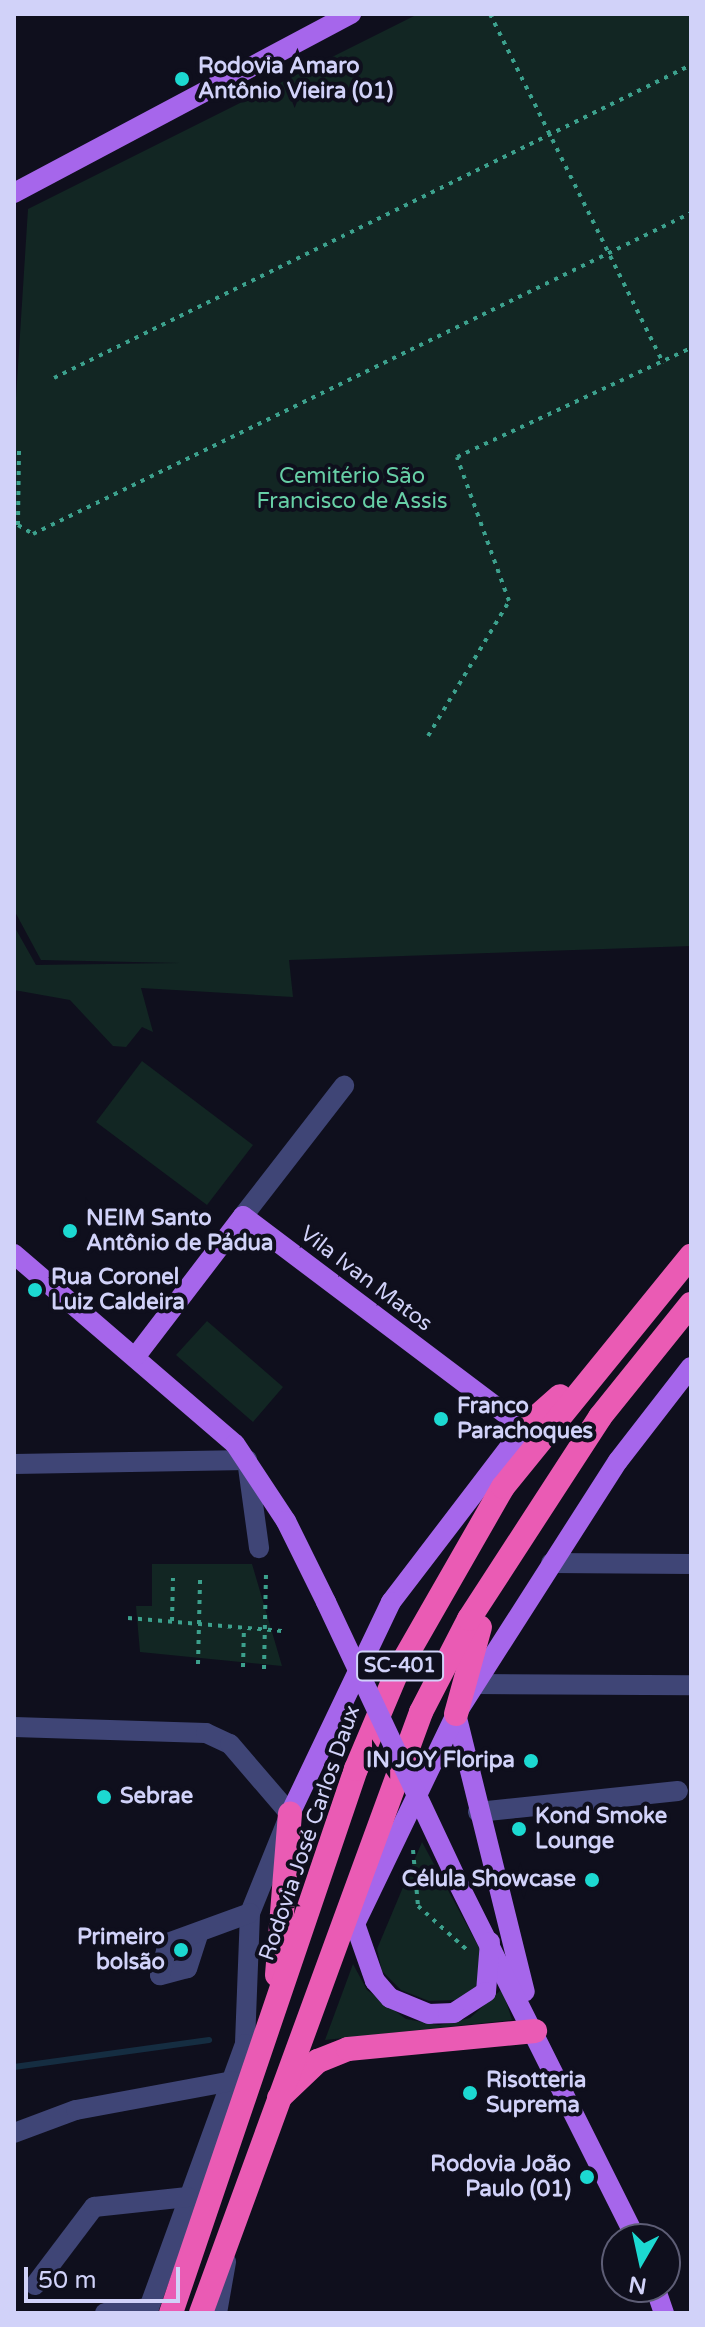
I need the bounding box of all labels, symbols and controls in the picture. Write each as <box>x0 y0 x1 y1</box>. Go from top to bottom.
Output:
place label: Rodovia Amaro Antônio Vieira (01) <box>198 53 393 104</box>
marker: Rodovia Amaro Antônio Vieira (01) <box>173 70 191 88</box>
park label: Cemitério São Francisco de Assis <box>256 463 448 514</box>
place label: NEIM Santo Antônio de Pádua <box>86 1205 273 1256</box>
street label: Vila Ivan Matos <box>295 1221 437 1337</box>
marker: NEIM Santo Antônio de Pádua <box>61 1222 79 1240</box>
place label: Rua Coronel Luiz Caldeira <box>51 1264 185 1316</box>
marker: Rua Coronel Luiz Caldeira <box>26 1281 44 1299</box>
place label: Franco Parachoques <box>457 1393 593 1444</box>
marker: Franco Parachoques <box>432 1410 450 1428</box>
road number: SC-401 <box>356 1650 444 1682</box>
street label: Rodovia José Carlos Daux <box>254 1702 366 1964</box>
place label: IN JOY Floripa <box>366 1748 515 1774</box>
marker: IN JOY Floripa <box>522 1752 540 1770</box>
place label: Sebrae <box>120 1784 193 1810</box>
marker: Sebrae <box>95 1788 113 1806</box>
place label: Kond Smoke Lounge <box>535 1803 667 1854</box>
marker: Kond Smoke Lounge <box>510 1820 528 1838</box>
place label: Célula Showcase <box>402 1867 576 1893</box>
marker: Célula Showcase <box>583 1871 601 1889</box>
place label: Primeiro bolsão <box>77 1924 165 1976</box>
marker: Primeiro bolsão <box>172 1941 190 1959</box>
place label: Risotteria Suprema <box>486 2067 586 2118</box>
marker: Risotteria Suprema <box>461 2084 479 2102</box>
place label: Rodovia João Paulo (01) <box>430 2151 571 2202</box>
marker: Rodovia João Paulo (01) <box>578 2168 596 2186</box>
north arrow <box>601 2223 681 2303</box>
scale bar <box>28 2251 184 2301</box>
text: 50 m <box>38 2266 96 2295</box>
text: N <box>627 2271 648 2299</box>

